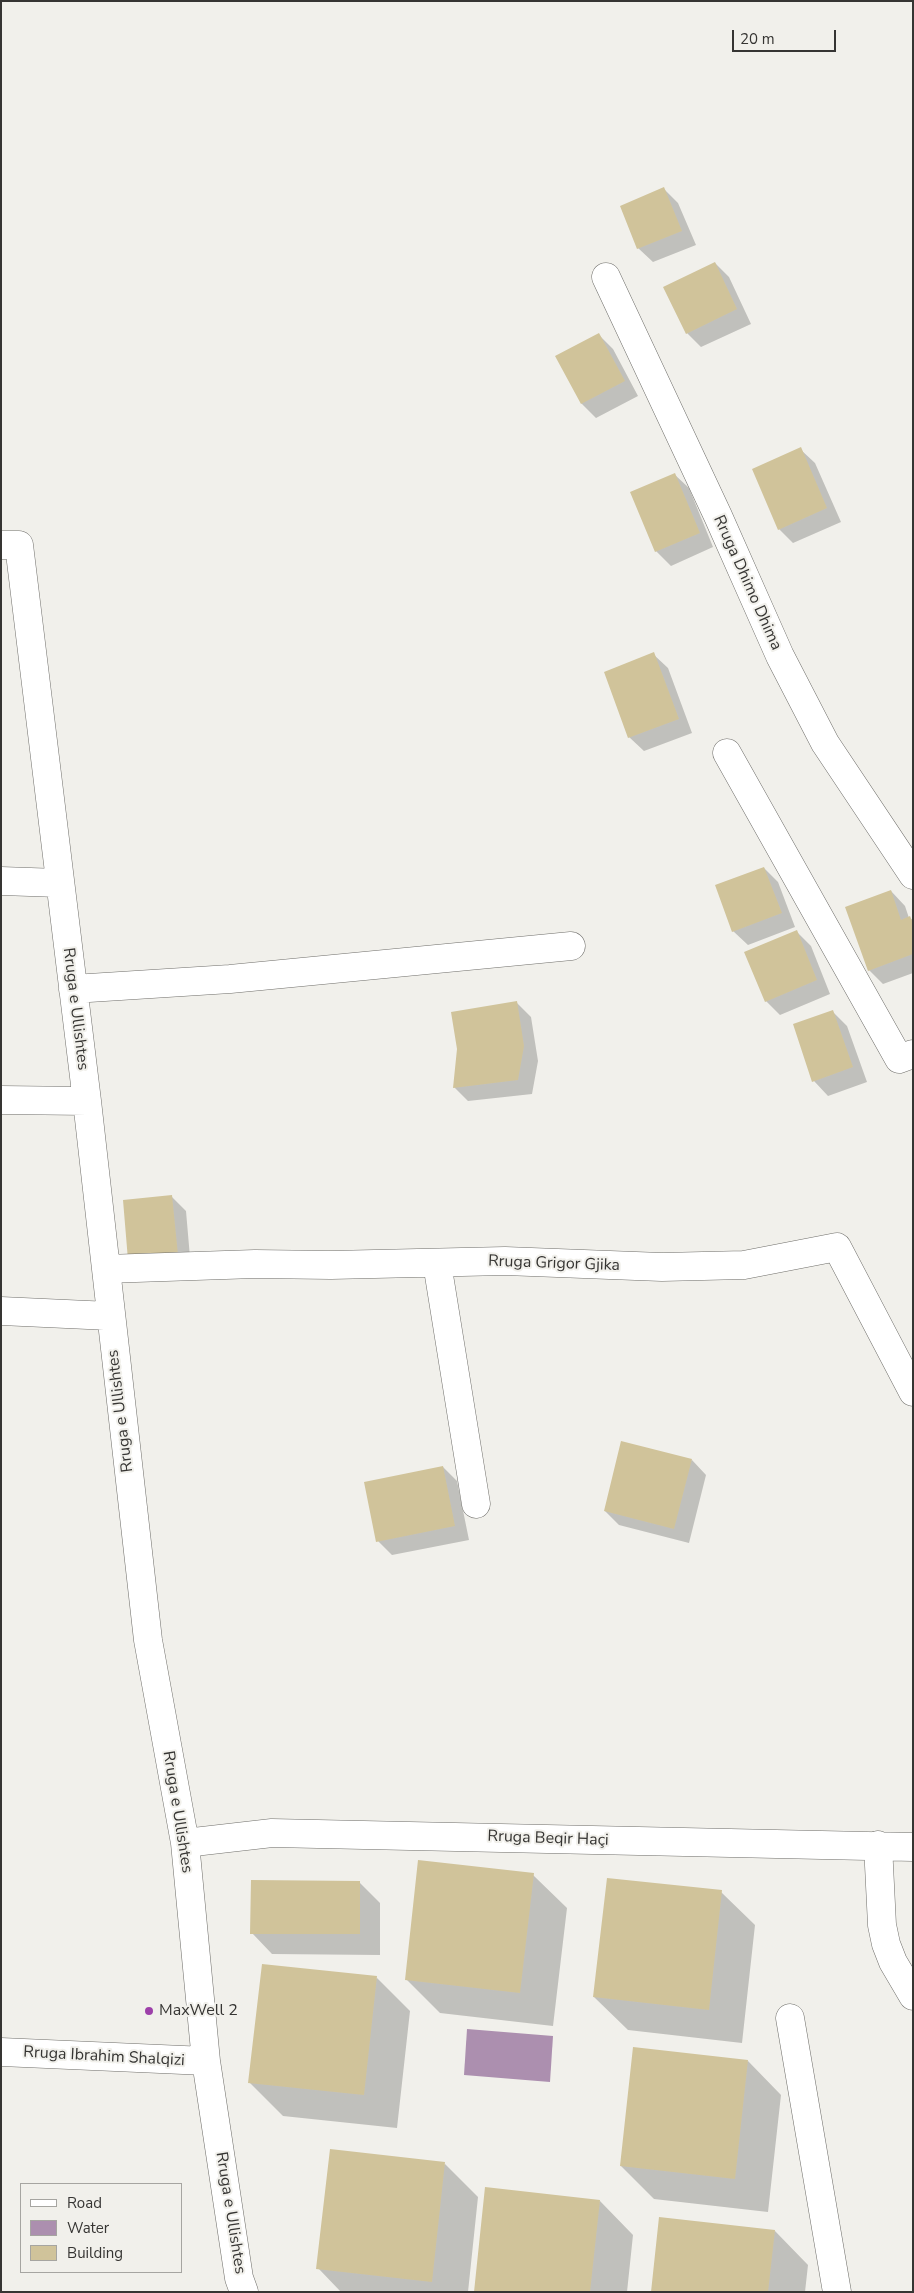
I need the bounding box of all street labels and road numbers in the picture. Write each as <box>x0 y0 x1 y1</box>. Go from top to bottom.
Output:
street label: Rruga Dhimo Dhima <box>709 513 785 653</box>
street label: Rruga e Ullishtes <box>58 947 92 1071</box>
street label: Rruga Grigor Gjika <box>488 1252 620 1276</box>
street label: Rruga e Ullishtes <box>104 1349 138 1473</box>
street label: Rruga e Ullishtes <box>158 1750 196 1874</box>
street label: Rruga Beqir Haçi <box>487 1827 609 1851</box>
street label: Rruga Ibrahim Shalqizi <box>23 2043 185 2071</box>
street label: Rruga e Ullishtes <box>211 2151 249 2275</box>

